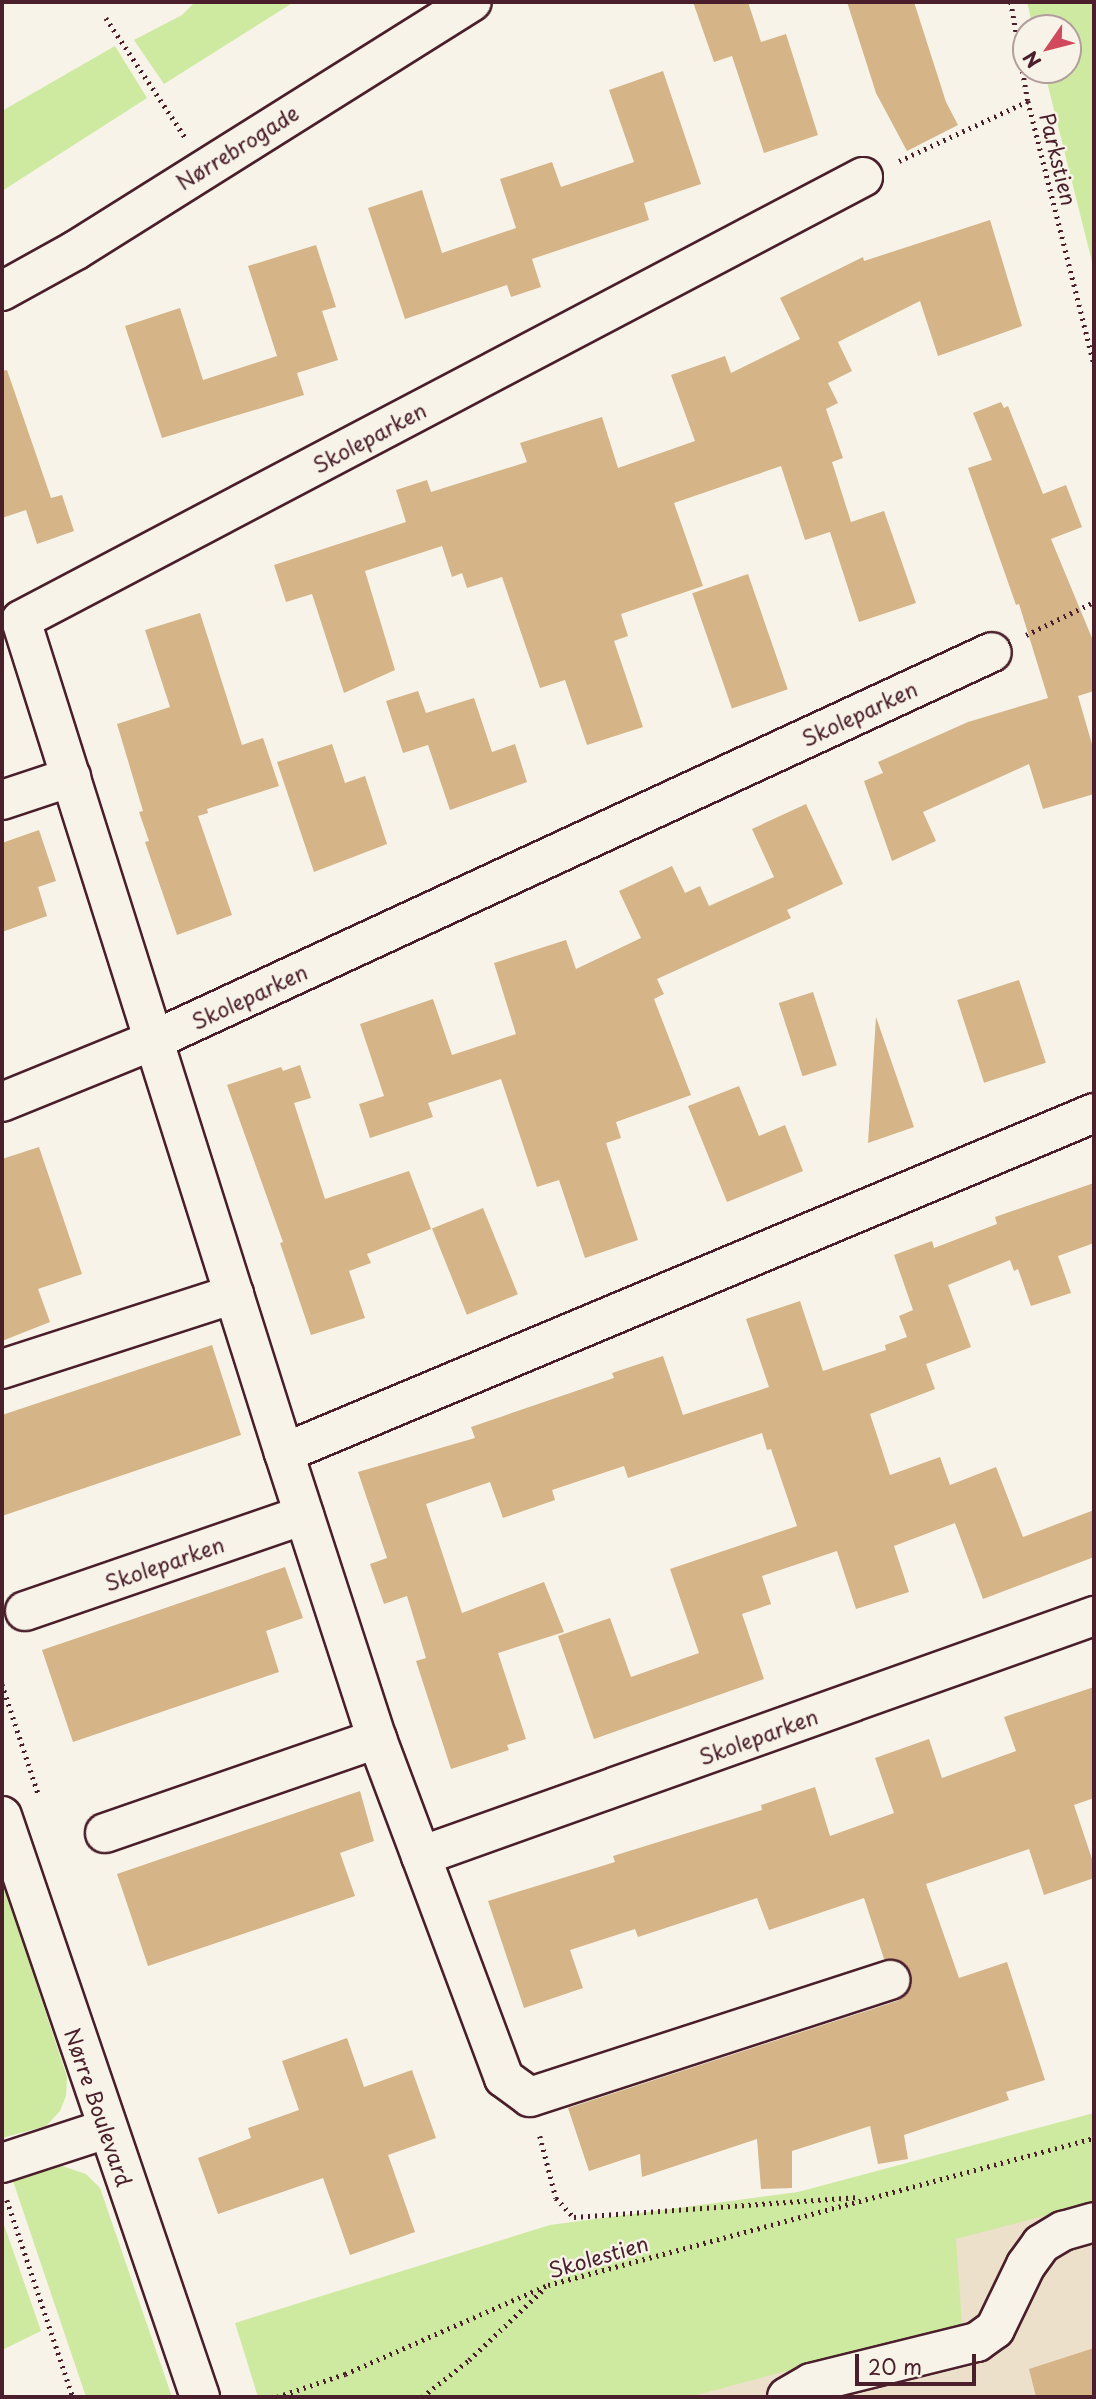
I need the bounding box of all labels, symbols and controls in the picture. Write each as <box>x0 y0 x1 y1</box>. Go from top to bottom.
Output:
north arrow <box>1012 14 1082 84</box>
text: N <box>1016 46 1047 74</box>
street label: Nørrebrogade <box>171 99 303 195</box>
street label: Parkstien <box>1035 110 1083 208</box>
street label: Skoleparken <box>308 397 430 477</box>
street label: Skoleparken <box>797 675 921 751</box>
street label: Skoleparken <box>187 958 311 1034</box>
street label: Skoleparken <box>101 1531 227 1595</box>
street label: Skoleparken <box>695 1703 821 1769</box>
street label: Nørre Boulevard <box>60 2024 138 2190</box>
street label: Skolestien <box>545 2230 651 2282</box>
scale bar <box>858 2340 979 2384</box>
text: 20 m <box>868 2350 922 2382</box>

